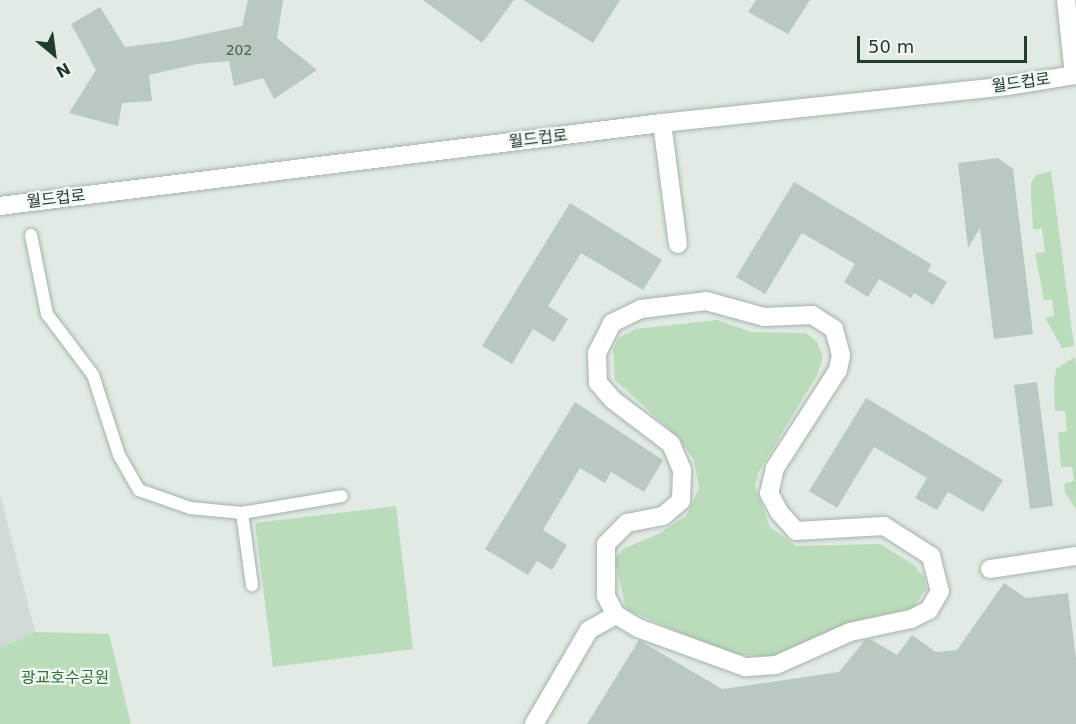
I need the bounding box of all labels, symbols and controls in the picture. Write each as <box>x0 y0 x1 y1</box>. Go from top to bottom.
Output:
north arrow <box>24 24 84 84</box>
scale bar <box>860 24 1030 62</box>
text: 50 m <box>868 36 914 57</box>
house number: 202 <box>226 42 252 58</box>
text: N <box>53 59 73 82</box>
street label: 월드컵로 <box>991 69 1051 97</box>
street label: 월드컵로 <box>508 126 568 152</box>
street label: 월드컵로 <box>26 186 86 212</box>
park label: 광교호수공원 <box>21 668 109 688</box>

